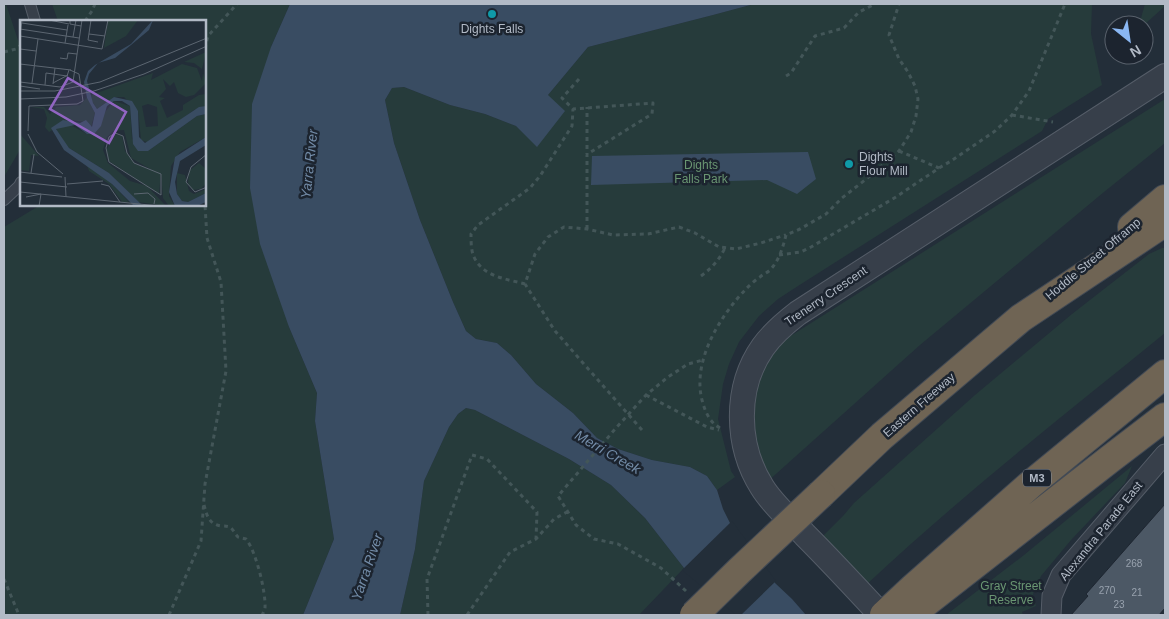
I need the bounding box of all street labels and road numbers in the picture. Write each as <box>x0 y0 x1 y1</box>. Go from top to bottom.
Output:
street label: Hoddle Street Offramp <box>1043 215 1144 303</box>
street label: Trenerry Crescent <box>782 263 870 329</box>
street label: Eastern Freeway <box>880 370 958 440</box>
road number: M3 <box>1023 469 1051 486</box>
street label: Alexandra Parade East <box>1057 478 1146 583</box>

